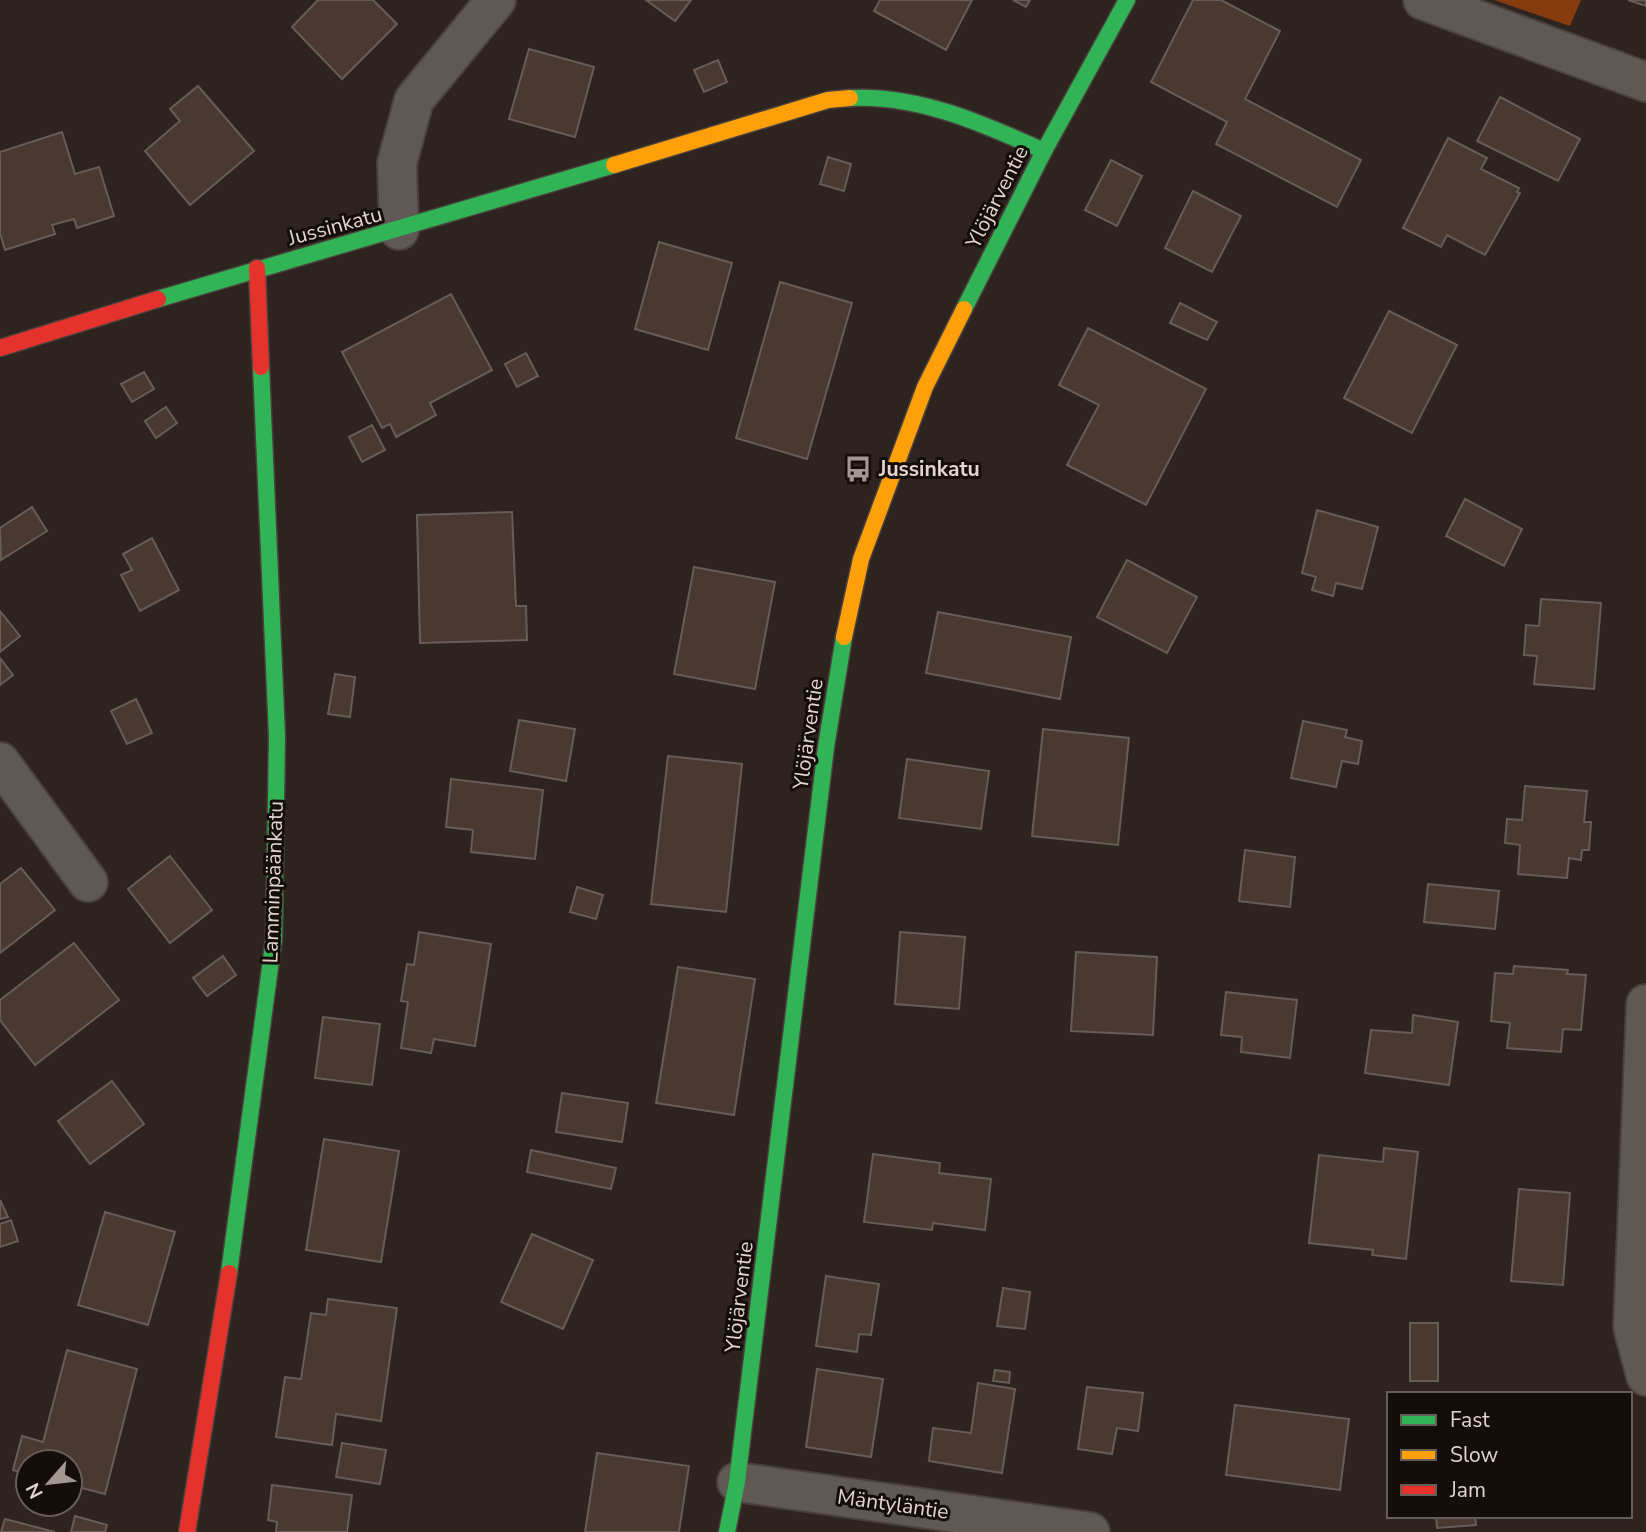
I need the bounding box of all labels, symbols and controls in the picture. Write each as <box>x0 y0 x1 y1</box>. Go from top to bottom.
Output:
street label: Ylöjärventie <box>959 141 1035 254</box>
street label: Jussinkatu <box>284 200 385 252</box>
bus stop icon: Jussinkatu <box>843 454 873 484</box>
place label: Jussinkatu <box>878 455 980 483</box>
street label: Ylöjärventie <box>786 677 830 792</box>
street label: Lamminpäänkatu <box>256 800 290 964</box>
street label: Ylöjärventie <box>718 1240 760 1355</box>
legend <box>1387 1392 1632 1518</box>
text: Fast <box>1450 1406 1490 1434</box>
text: Slow <box>1450 1441 1499 1469</box>
north arrow <box>14 1448 84 1518</box>
text: Jam <box>1449 1476 1486 1504</box>
text: N <box>20 1478 50 1503</box>
street label: Mäntyläntie <box>836 1482 950 1526</box>

